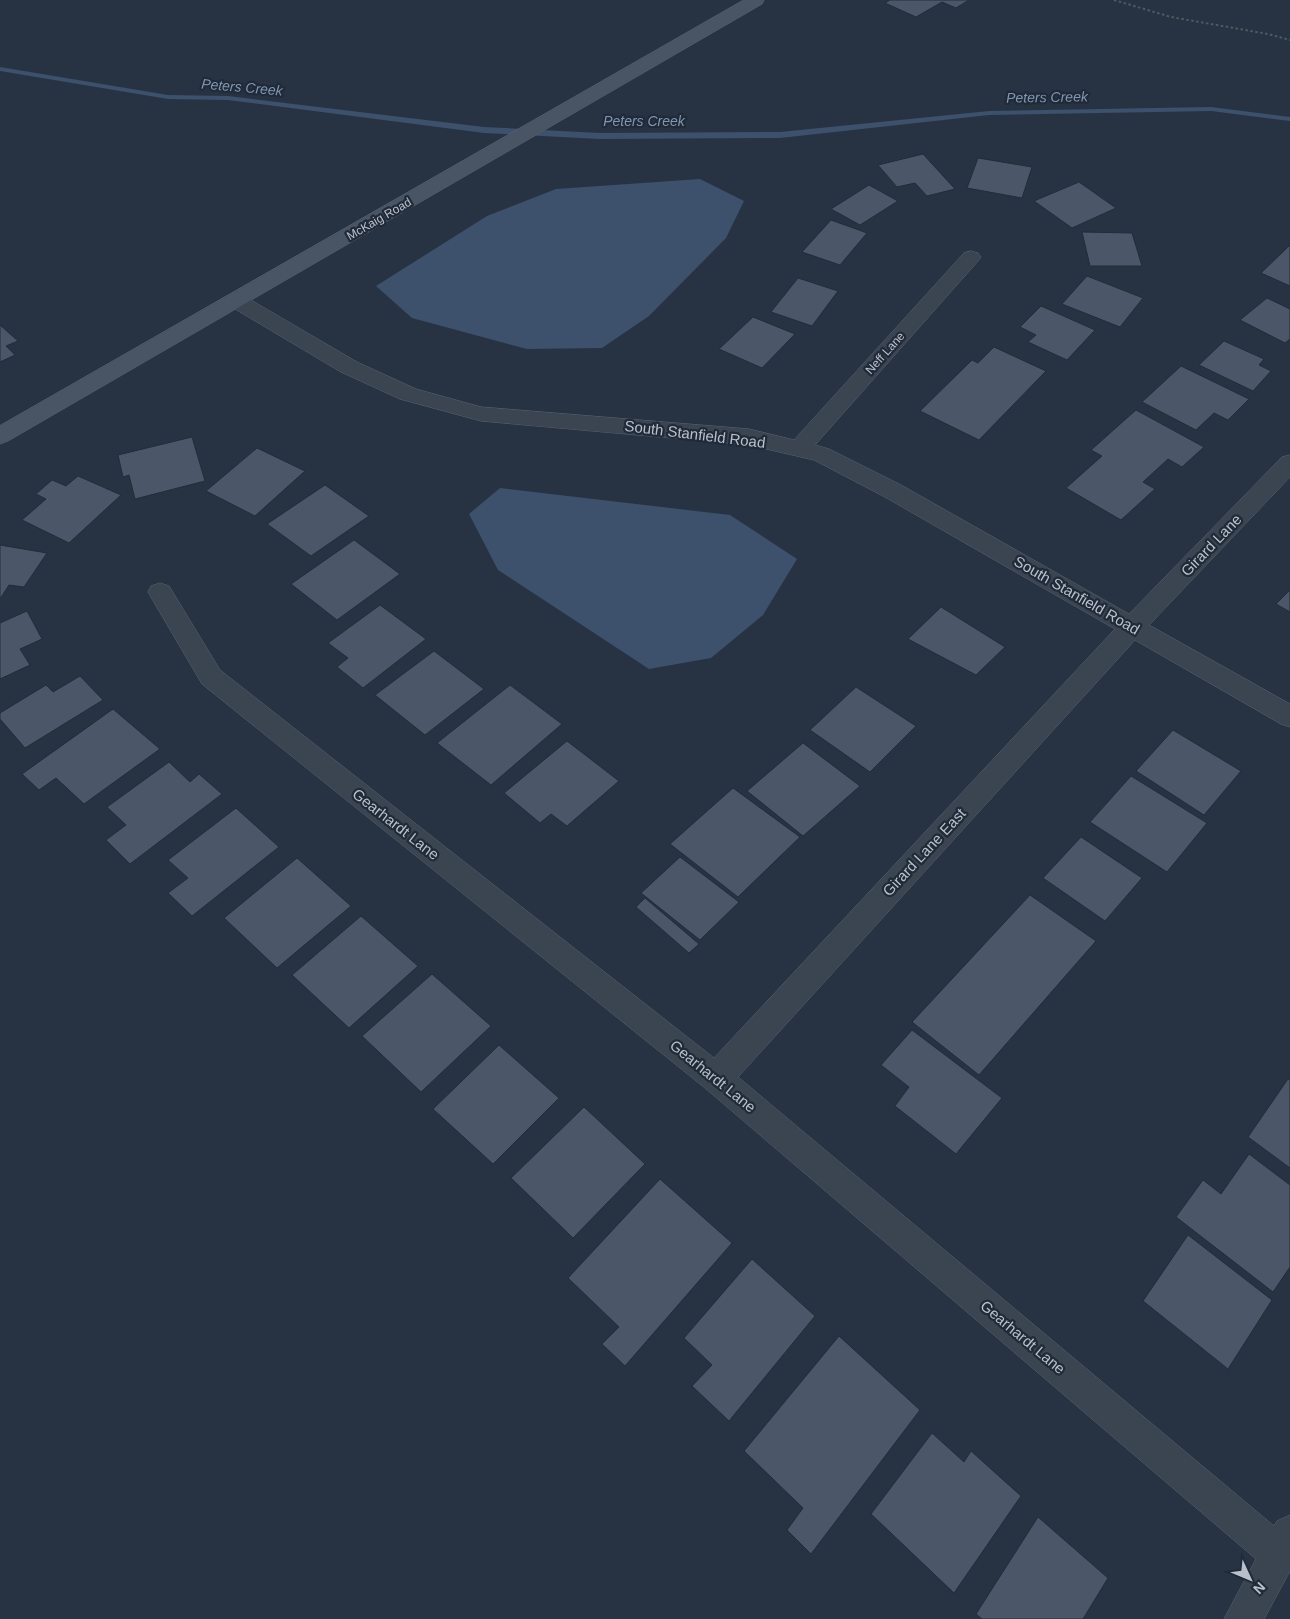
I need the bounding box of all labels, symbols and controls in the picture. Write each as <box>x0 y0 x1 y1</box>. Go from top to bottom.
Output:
water label: Peters Creek <box>201 75 284 99</box>
water label: Peters Creek <box>1006 88 1089 106</box>
water label: Peters Creek <box>603 113 686 129</box>
street label: McKaig Road <box>344 195 414 243</box>
street label: Neff Lane <box>862 329 908 377</box>
street label: South Stanfield Road <box>624 417 766 451</box>
street label: Girard Lane <box>1177 511 1245 579</box>
street label: South Stanfield Road <box>1011 552 1143 638</box>
street label: Gearhardt Lane <box>349 785 443 863</box>
street label: Girard Lane East <box>879 804 969 899</box>
street label: Gearhardt Lane <box>667 1036 759 1116</box>
street label: Gearhardt Lane <box>977 1297 1069 1377</box>
north arrow <box>1225 1554 1275 1604</box>
text: N <box>1250 1579 1269 1597</box>

